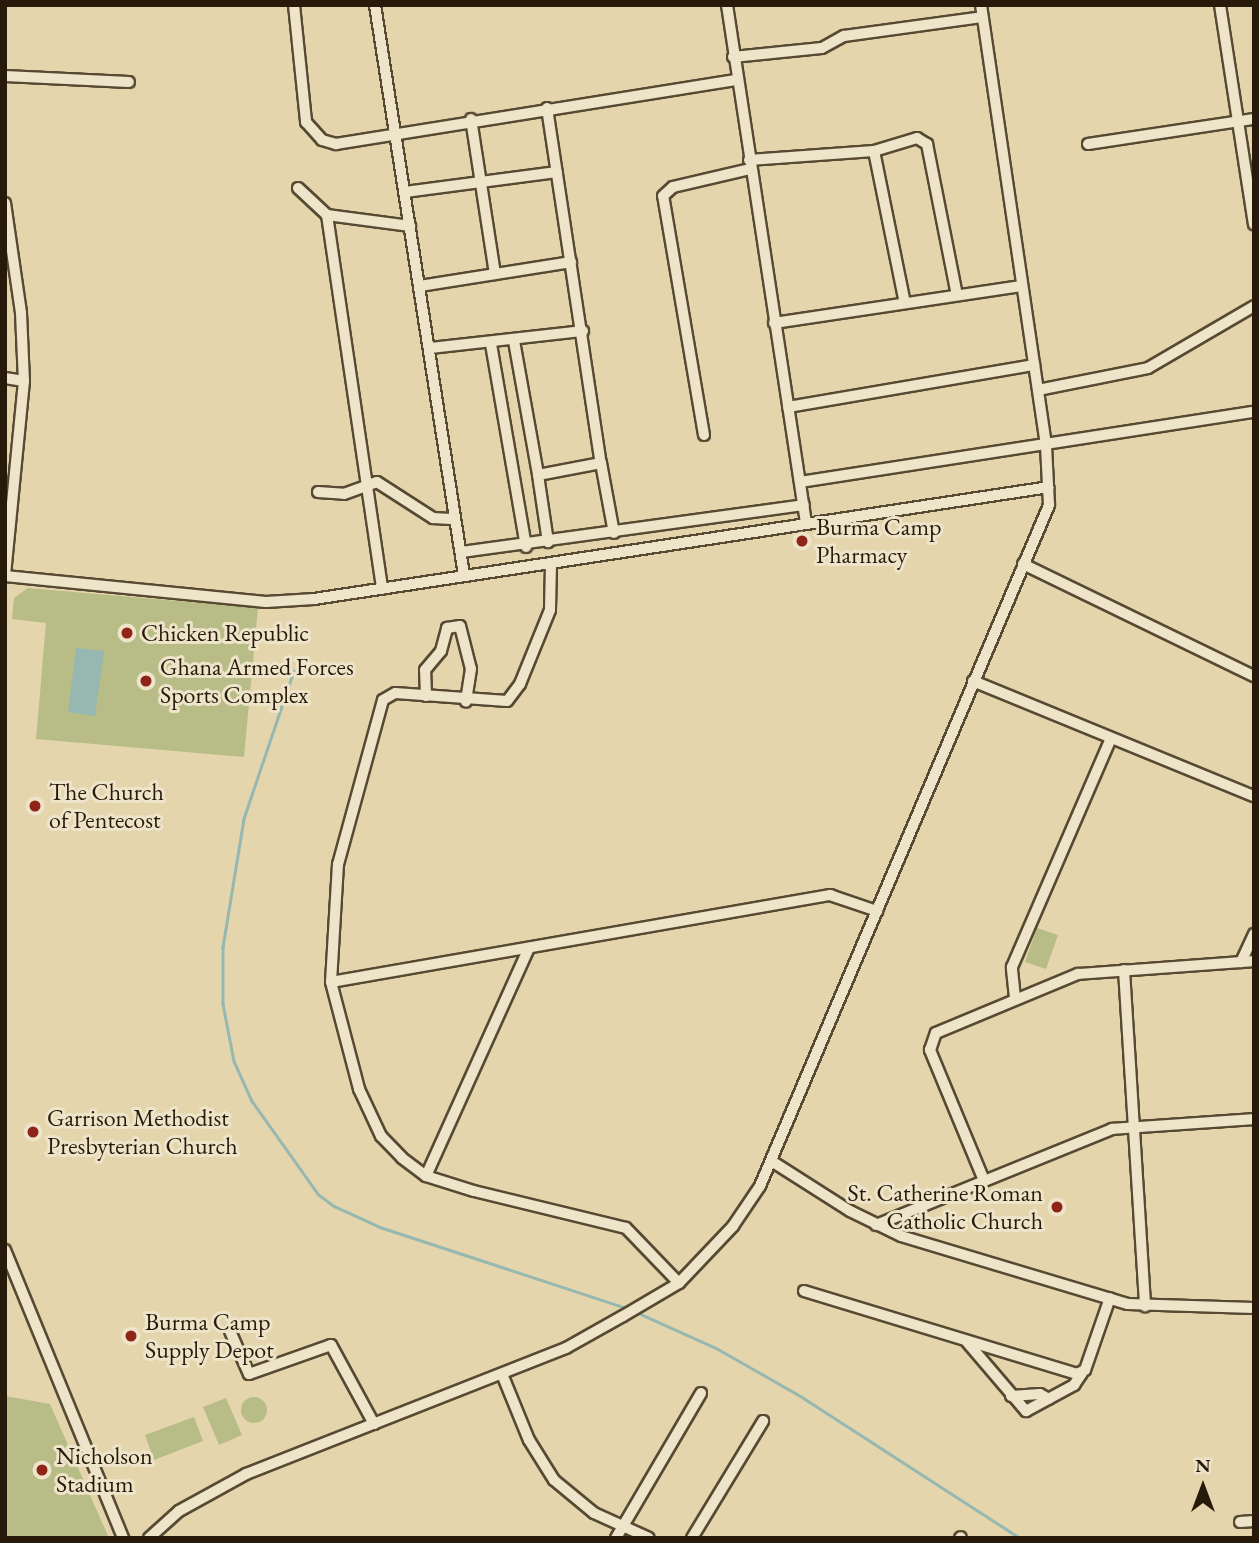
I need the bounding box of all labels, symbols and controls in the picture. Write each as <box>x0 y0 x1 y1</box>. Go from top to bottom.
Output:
place label: Burma Camp Pharmacy <box>816 513 942 569</box>
marker: Burma Camp Pharmacy <box>794 533 810 549</box>
place label: Chicken Republic <box>141 619 309 647</box>
marker: Chicken Republic <box>119 625 135 641</box>
place label: Ghana Armed Forces Sports Complex <box>160 653 354 709</box>
marker: Ghana Armed Forces Sports Complex <box>138 673 154 689</box>
place label: The Church of Pentecost <box>49 778 164 834</box>
marker: The Church of Pentecost <box>27 798 43 814</box>
place label: Garrison Methodist Presbyterian Church <box>47 1104 238 1160</box>
marker: Garrison Methodist Presbyterian Church <box>25 1124 41 1140</box>
place label: St. Catherine Roman Catholic Church <box>847 1179 1043 1235</box>
marker: St. Catherine Roman Catholic Church <box>1049 1199 1065 1215</box>
place label: Burma Camp Supply Depot <box>145 1308 274 1364</box>
marker: Burma Camp Supply Depot <box>123 1328 139 1344</box>
place label: Nicholson Stadium <box>56 1442 153 1498</box>
north arrow <box>1168 1452 1238 1522</box>
text: N <box>1195 1453 1211 1478</box>
marker: Nicholson Stadium <box>34 1462 50 1478</box>

